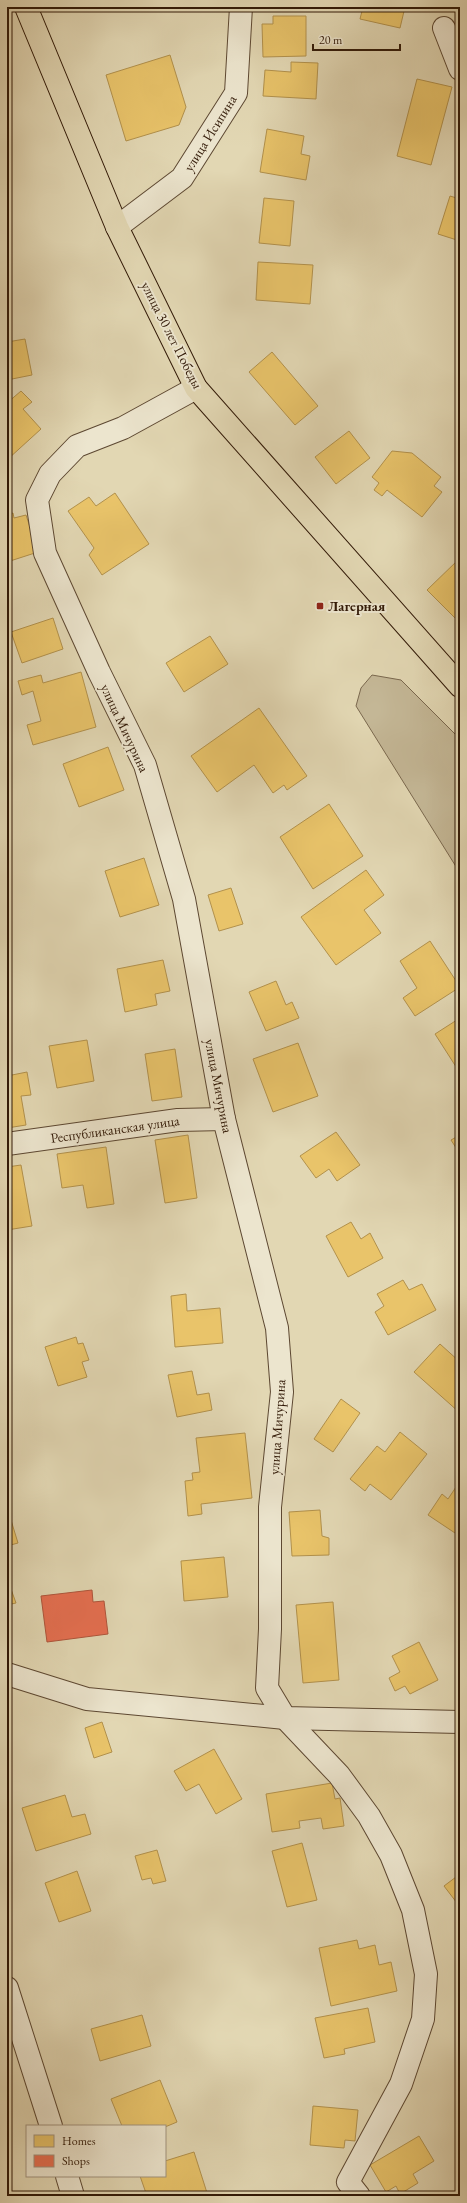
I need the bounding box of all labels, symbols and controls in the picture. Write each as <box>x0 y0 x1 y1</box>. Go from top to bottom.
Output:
scale bar <box>313 26 400 52</box>
text: 20 m <box>319 32 343 48</box>
street label: улица Исипина <box>179 91 241 175</box>
street label: улица 30 лет Победы <box>137 278 207 392</box>
place label: Лагерная <box>328 597 386 615</box>
marker: Лагерная <box>315 601 325 611</box>
street label: улица Мичурина <box>97 681 153 775</box>
street label: улица Мичурина <box>201 1037 237 1135</box>
street label: Республиканская улица <box>49 1111 181 1147</box>
street label: улица Мичурина <box>265 1378 289 1475</box>
legend <box>26 2125 166 2177</box>
text: Homes <box>62 2133 96 2149</box>
text: Shops <box>62 2153 90 2169</box>

